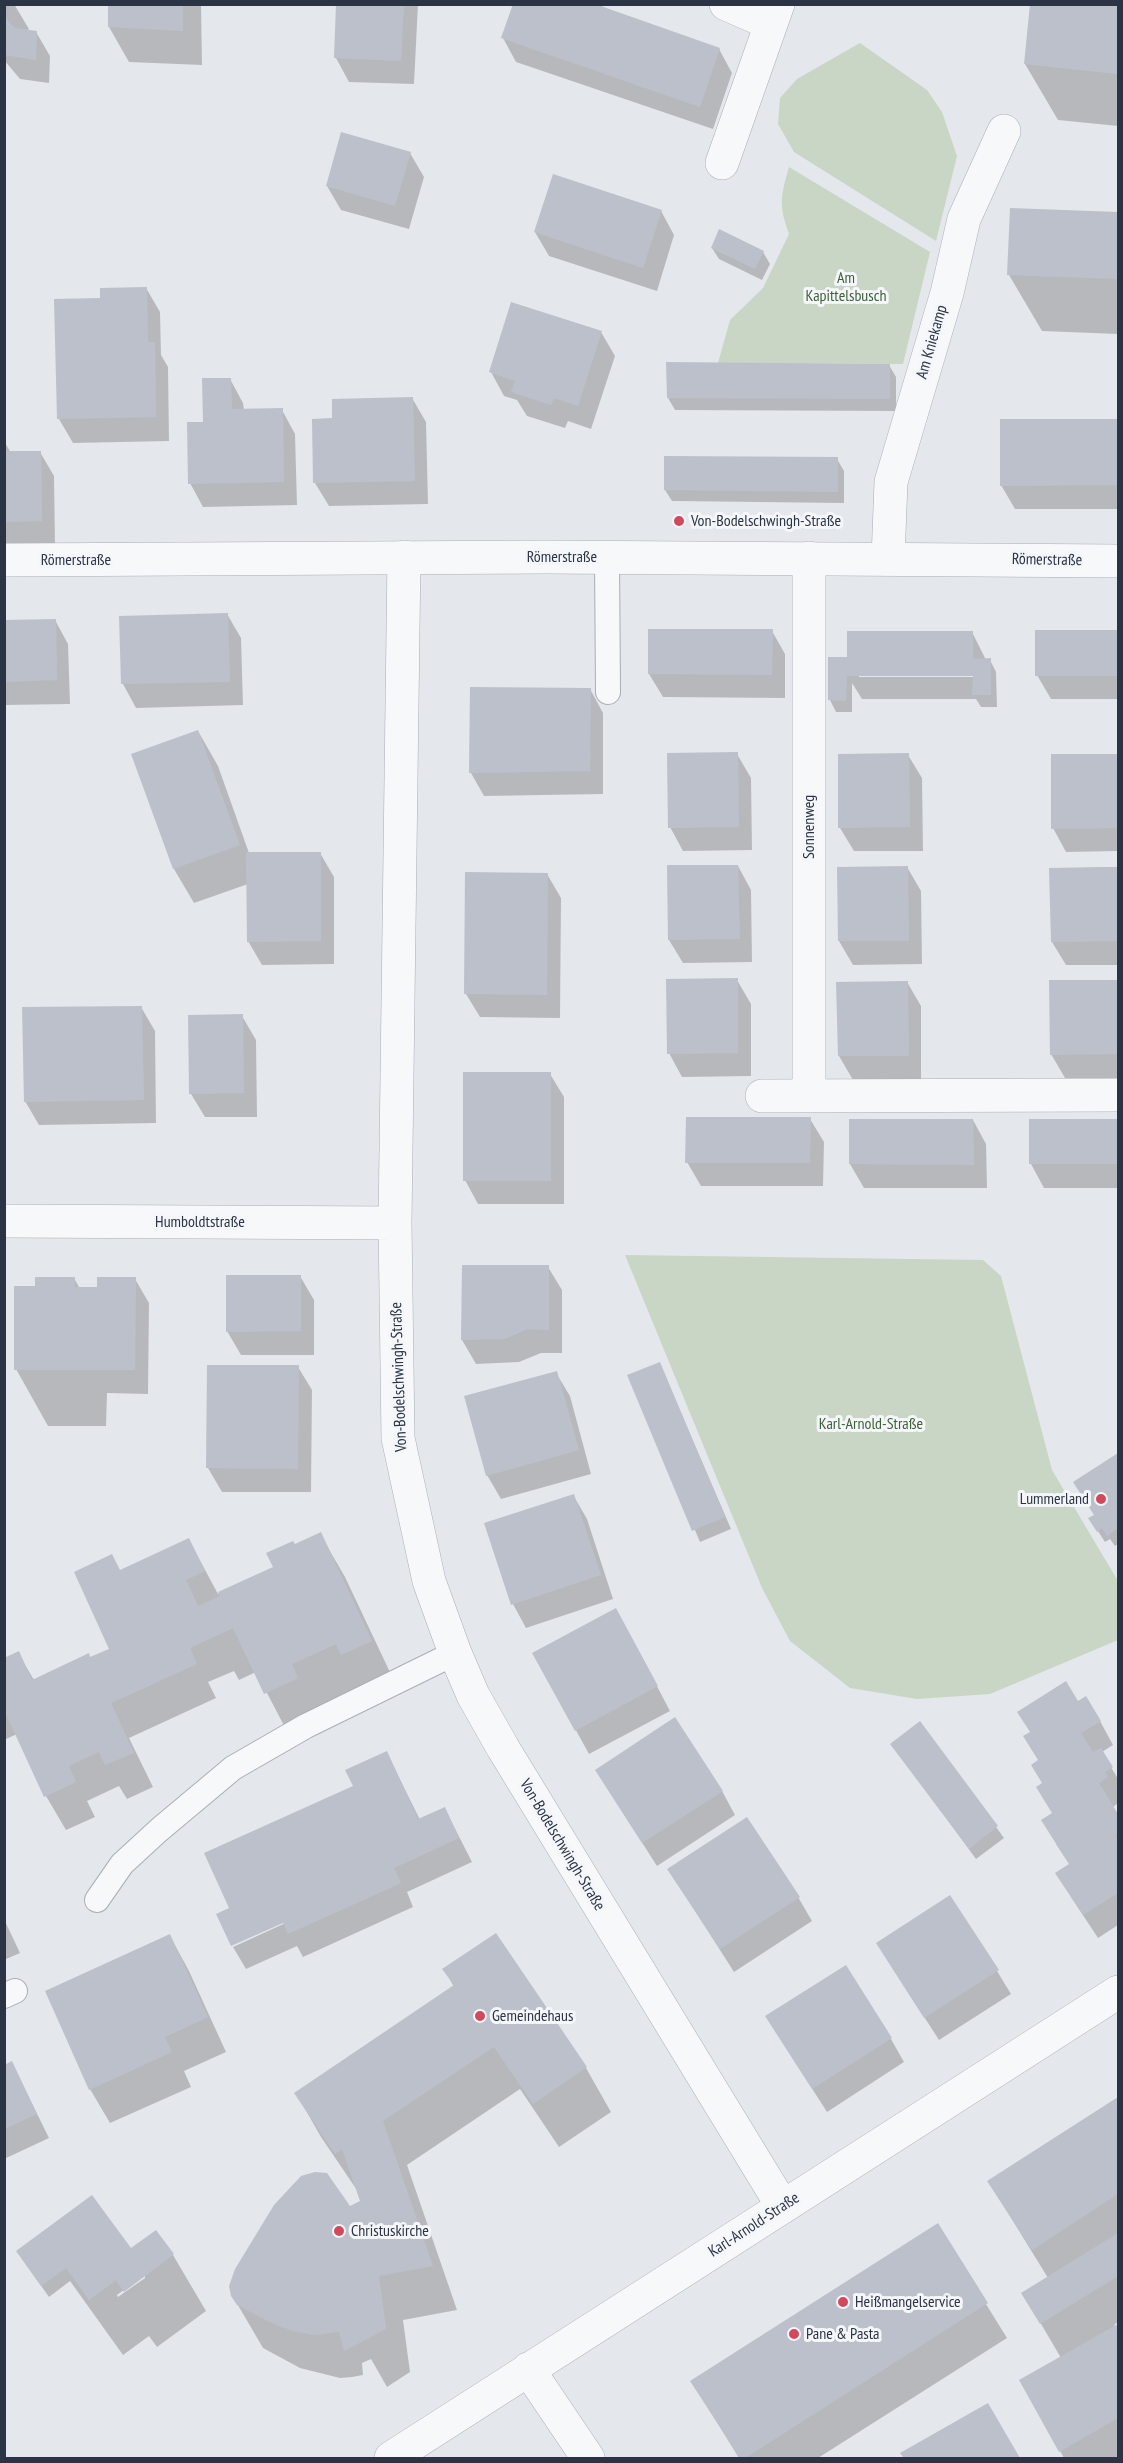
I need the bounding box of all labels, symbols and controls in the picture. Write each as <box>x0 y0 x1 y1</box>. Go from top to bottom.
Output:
park label: Am Kapittelsbusch <box>806 268 886 306</box>
street label: Am Kniekamp <box>912 303 952 381</box>
place label: Von-Bodelschwingh-Straße <box>691 511 841 531</box>
marker: Von-Bodelschwingh-Straße <box>672 514 686 528</box>
street label: Römerstraße <box>527 547 597 567</box>
street label: Römerstraße <box>41 550 111 570</box>
street label: Römerstraße <box>1012 550 1082 570</box>
street label: Sonnenweg <box>799 795 819 859</box>
street label: Humboldtstraße <box>155 1212 245 1232</box>
street label: Von-Bodelschwingh-Straße <box>387 1302 411 1452</box>
park label: Karl-Arnold-Straße <box>819 1414 923 1434</box>
place label: Lummerland <box>1020 1489 1089 1509</box>
marker: Lummerland <box>1094 1492 1108 1506</box>
street label: Von-Bodelschwingh-Straße <box>515 1776 609 1914</box>
place label: Gemeindehaus <box>492 2006 573 2026</box>
marker: Gemeindehaus <box>473 2009 487 2023</box>
street label: Karl-Arnold-Straße <box>705 2189 803 2261</box>
place label: Christuskirche <box>351 2221 429 2241</box>
marker: Christuskirche <box>332 2224 346 2238</box>
place label: Heißmangelservice <box>855 2292 961 2312</box>
marker: Heißmangelservice <box>836 2295 850 2309</box>
place label: Pane & Pasta <box>806 2324 879 2344</box>
marker: Pane & Pasta <box>787 2327 801 2341</box>

